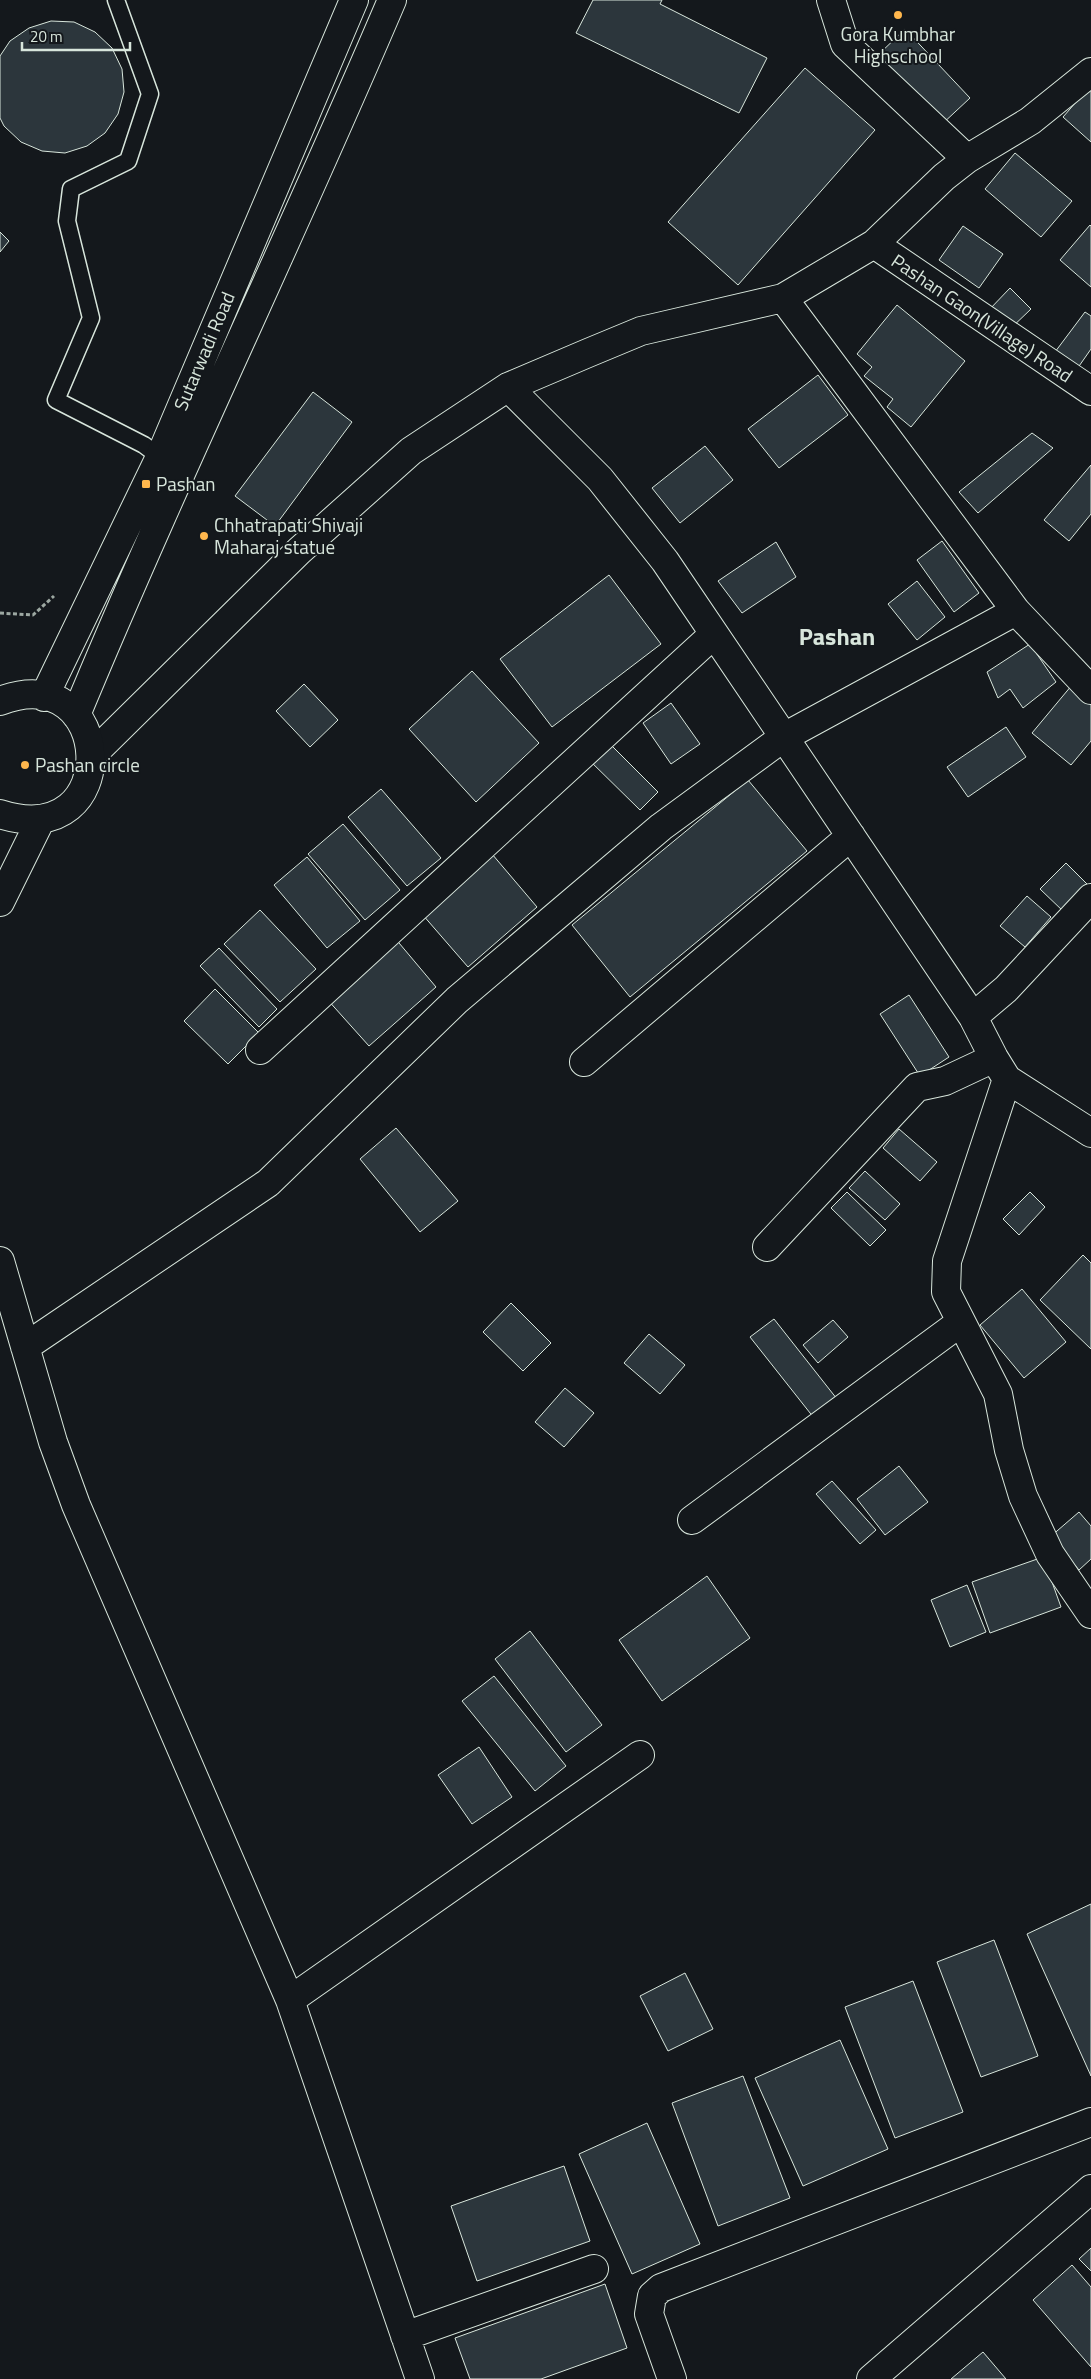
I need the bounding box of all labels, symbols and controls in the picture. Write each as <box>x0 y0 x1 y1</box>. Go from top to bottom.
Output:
marker: Gora Kumbhar Highschool <box>892 9 904 21</box>
place label: Gora Kumbhar Highschool <box>841 19 956 70</box>
scale bar <box>22 20 130 52</box>
text: 20 m <box>30 25 63 48</box>
street label: Pashan Gaon(Village) Road <box>886 246 1079 389</box>
street label: Sutarwadi Road <box>165 287 242 415</box>
place label: Pashan <box>156 469 215 498</box>
marker: Pashan <box>140 478 152 490</box>
place label: Chhatrapati Shivaji Maharaj statue <box>214 510 363 561</box>
marker: Chhatrapati Shivaji Maharaj statue <box>198 530 210 542</box>
district label: Pashan <box>799 618 875 654</box>
place label: Pashan circle <box>35 750 140 779</box>
marker: Pashan circle <box>19 759 31 771</box>

